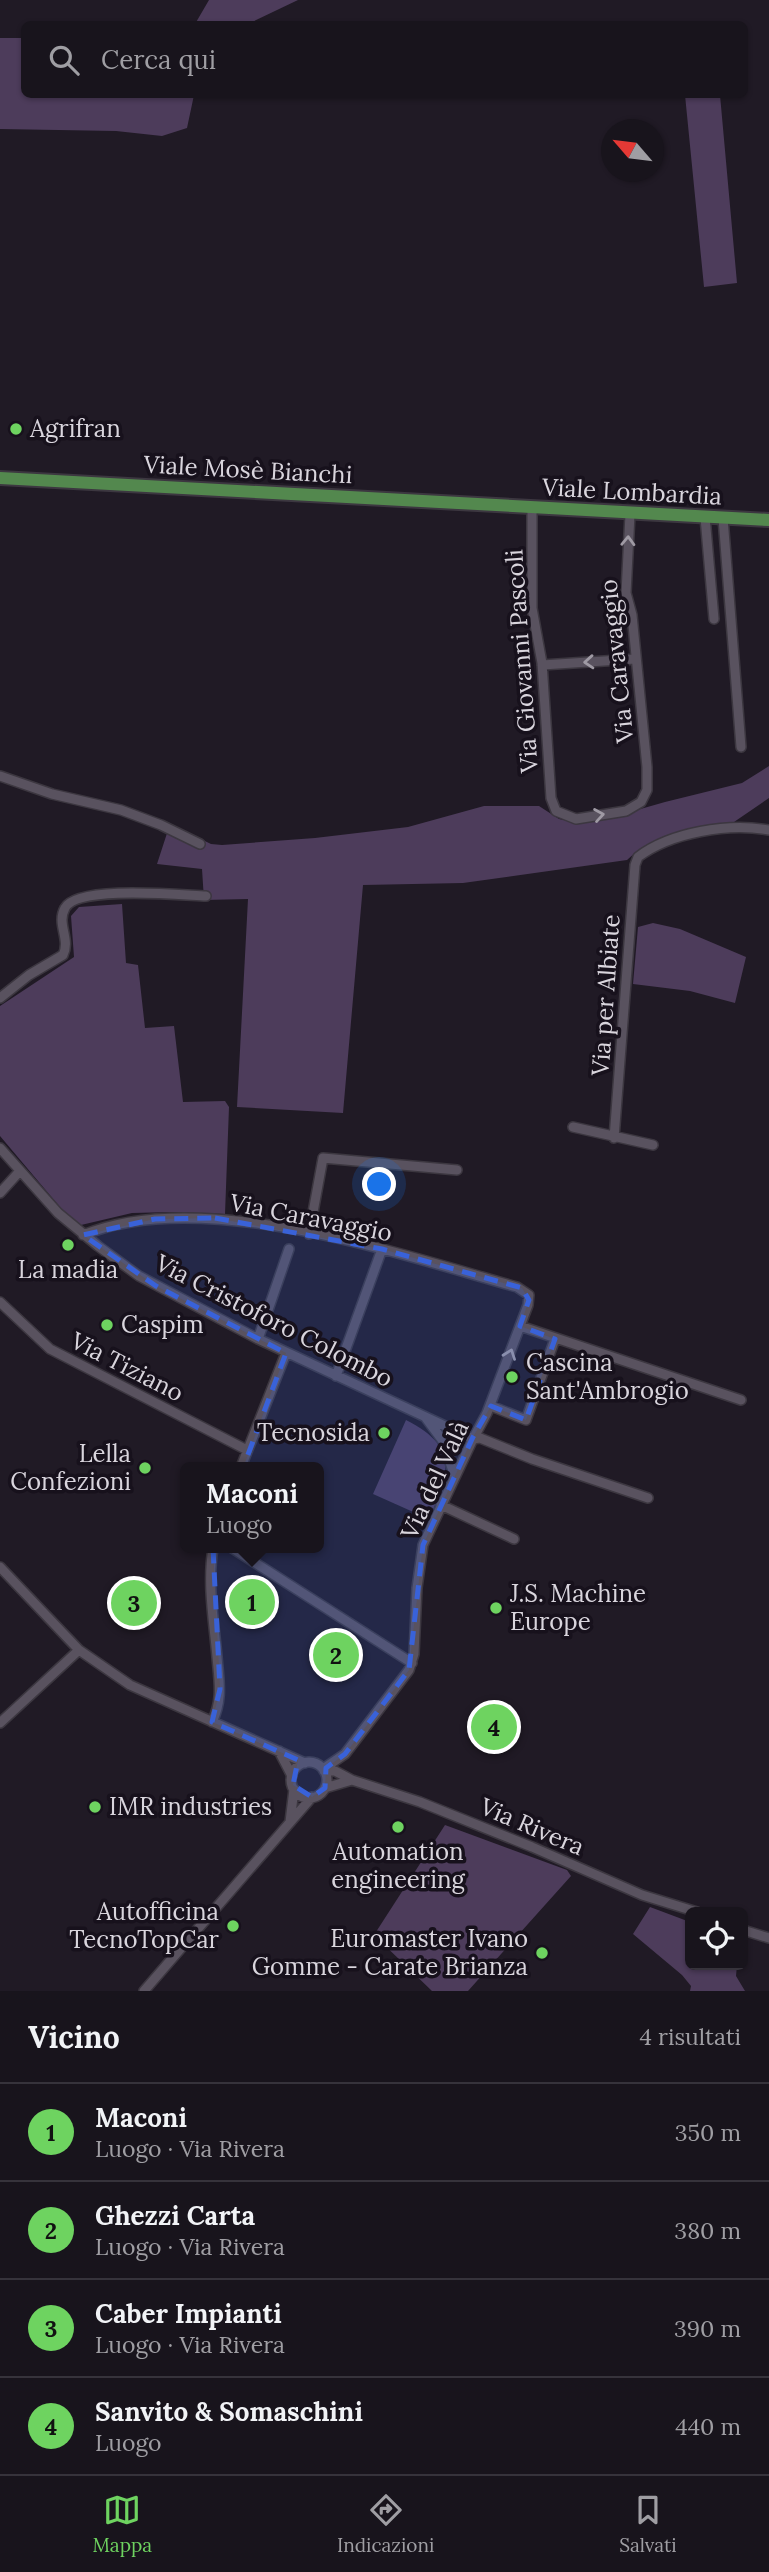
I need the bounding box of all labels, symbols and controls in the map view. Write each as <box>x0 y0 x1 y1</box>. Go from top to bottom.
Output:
search box <box>21 21 748 98</box>
icon: search <box>45 41 83 79</box>
text: Cerca qui <box>101 43 216 76</box>
north arrow <box>601 119 664 182</box>
place label: Agrifran <box>29 413 121 444</box>
marker: Agrifran <box>8 421 24 437</box>
street label: Viale Mosè Bianchi <box>142 449 353 490</box>
street label: Viale Lombardia <box>540 471 723 512</box>
one-way arrow <box>621 535 636 546</box>
street label: Via Giovanni Pascoli <box>498 548 545 775</box>
street label: Via Caravaggio <box>592 578 641 745</box>
one-way arrow <box>583 654 594 669</box>
one-way arrow <box>593 808 605 823</box>
street label: Via per Albiate <box>584 913 627 1078</box>
your location <box>362 1167 396 1201</box>
street label: Via Caravaggio <box>226 1186 395 1248</box>
marker: La madia <box>60 1237 76 1253</box>
street label: Via Cristoforo Colombo <box>149 1247 398 1394</box>
place label: La madia <box>18 1254 118 1285</box>
place label: Caspim <box>121 1309 204 1340</box>
marker: Caspim <box>99 1317 115 1333</box>
street label: Via Tiziano <box>65 1324 189 1408</box>
place label: Cascina Sant'Ambrogio <box>526 1347 689 1406</box>
one-way arrow <box>502 1348 516 1360</box>
marker: Cascina Sant'Ambrogio <box>504 1369 520 1385</box>
street label: Via del Valà <box>393 1416 476 1545</box>
place label: Tecnosida <box>257 1417 370 1448</box>
marker: Tecnosida <box>376 1425 392 1441</box>
place label: Lella Confezioni <box>10 1438 131 1497</box>
marker: Lella Confezioni <box>137 1460 153 1476</box>
popup <box>180 1462 324 1553</box>
text: Maconi <box>206 1477 298 1510</box>
text: Luogo <box>206 1510 273 1539</box>
pin: 1 <box>229 1576 275 1628</box>
pin: 3 <box>111 1577 157 1629</box>
place label: J.S. Machine Europe <box>509 1578 646 1637</box>
marker: J.S. Machine Europe <box>488 1600 504 1616</box>
pin: 2 <box>313 1629 359 1681</box>
pin: 4 <box>471 1701 517 1753</box>
street label: Via Rivera <box>475 1790 589 1862</box>
place label: IMR industries <box>109 1791 272 1822</box>
marker: IMR industries <box>87 1799 103 1815</box>
marker: Automation engineering <box>390 1819 406 1835</box>
place label: Automation engineering <box>331 1836 466 1895</box>
place label: Autofficina TecnoTopCar <box>69 1896 220 1955</box>
map controls <box>685 1907 748 1970</box>
button: locate <box>685 1907 748 1970</box>
marker: Autofficina TecnoTopCar <box>225 1918 241 1934</box>
place label: Euromaster Ivano Gomme - Carate Brianza <box>252 1923 528 1982</box>
marker: Euromaster Ivano Gomme - Carate Brianza <box>534 1945 550 1961</box>
text: Vicino <box>28 2018 120 2056</box>
text: 4 risultati <box>639 2022 741 2051</box>
text: Maconi <box>95 2101 187 2134</box>
text: 1 <box>46 2118 56 2147</box>
text: 350 m <box>675 2118 741 2147</box>
text: Luogo · Via Rivera <box>95 2134 285 2163</box>
text: Ghezzi Carta <box>95 2199 255 2232</box>
text: 2 <box>45 2216 57 2245</box>
text: 380 m <box>674 2216 741 2245</box>
text: Luogo · Via Rivera <box>95 2232 285 2261</box>
text: Caber Impianti <box>95 2297 282 2330</box>
text: 3 <box>45 2314 57 2343</box>
text: 390 m <box>674 2314 741 2343</box>
text: Luogo · Via Rivera <box>95 2330 285 2359</box>
text: Sanvito & Somaschini <box>95 2395 363 2428</box>
text: 4 <box>45 2412 57 2441</box>
text: 440 m <box>675 2412 741 2441</box>
text: Luogo <box>95 2428 162 2457</box>
tab: Mappa <box>92 2491 152 2557</box>
tab: Indicazioni <box>337 2491 434 2557</box>
tab: Salvati <box>619 2491 677 2557</box>

